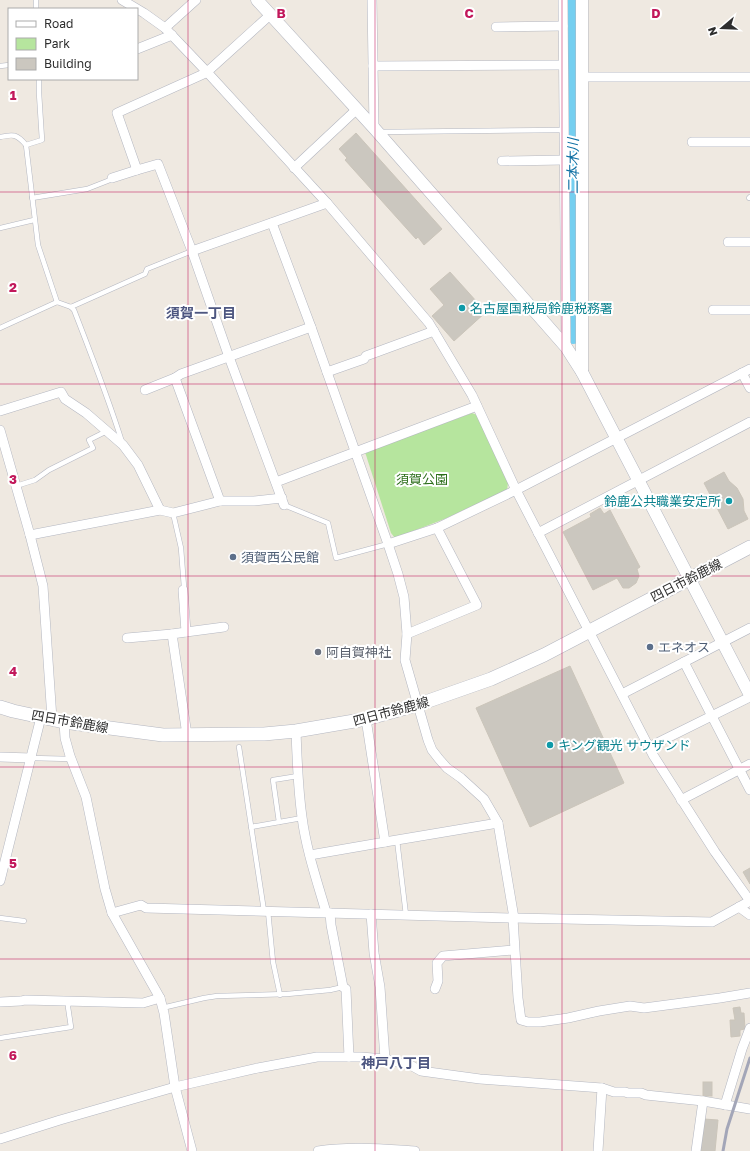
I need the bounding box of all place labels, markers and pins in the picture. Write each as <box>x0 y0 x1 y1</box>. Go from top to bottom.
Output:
place label: 名古屋国税局鈴鹿税務署 <box>470 300 613 316</box>
marker: 名古屋国税局鈴鹿税務署 <box>457 303 467 313</box>
place label: 鈴鹿公共職業安定所 <box>604 493 721 509</box>
marker: 鈴鹿公共職業安定所 <box>724 496 734 506</box>
place label: 須賀西公民館 <box>241 549 319 565</box>
marker: 須賀西公民館 <box>228 552 238 562</box>
place label: エネオス <box>658 639 710 655</box>
marker: エネオス <box>645 642 655 652</box>
place label: 阿自賀神社 <box>326 644 391 660</box>
marker: 阿自賀神社 <box>313 647 323 657</box>
place label: キング観光 サウザンド <box>558 737 691 753</box>
marker: キング観光 サウザンド <box>545 740 555 750</box>

